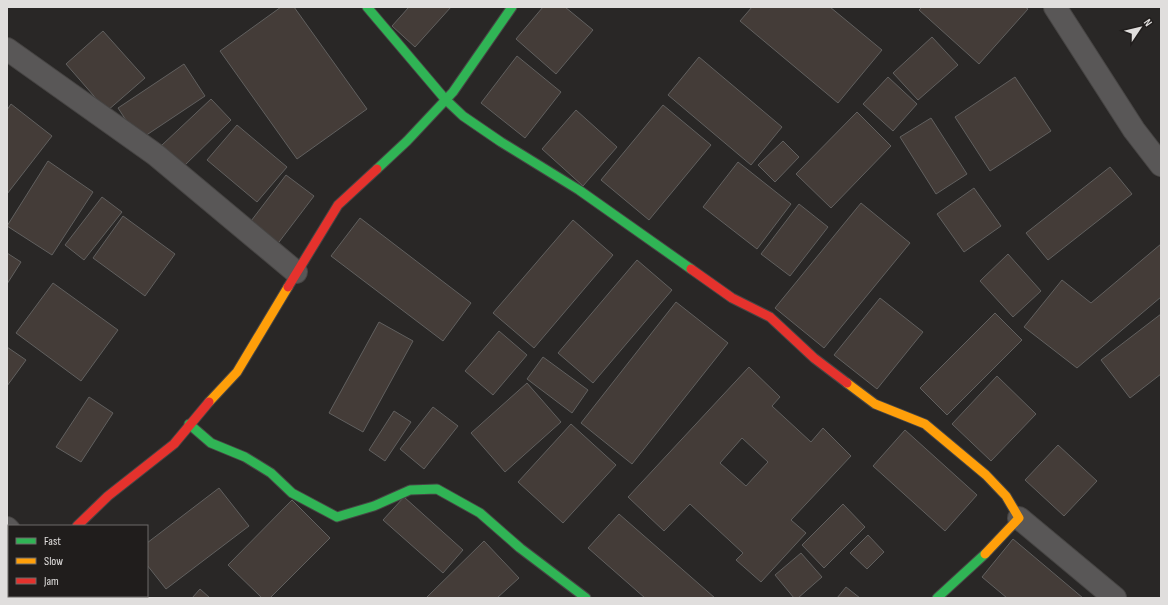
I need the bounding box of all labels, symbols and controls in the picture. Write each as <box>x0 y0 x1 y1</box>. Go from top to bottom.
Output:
north arrow <box>1120 8 1160 48</box>
text: N <box>1141 16 1155 29</box>
legend <box>8 525 148 597</box>
text: Fast <box>44 534 61 549</box>
text: Slow <box>44 554 63 569</box>
text: Jam <box>43 574 59 589</box>

